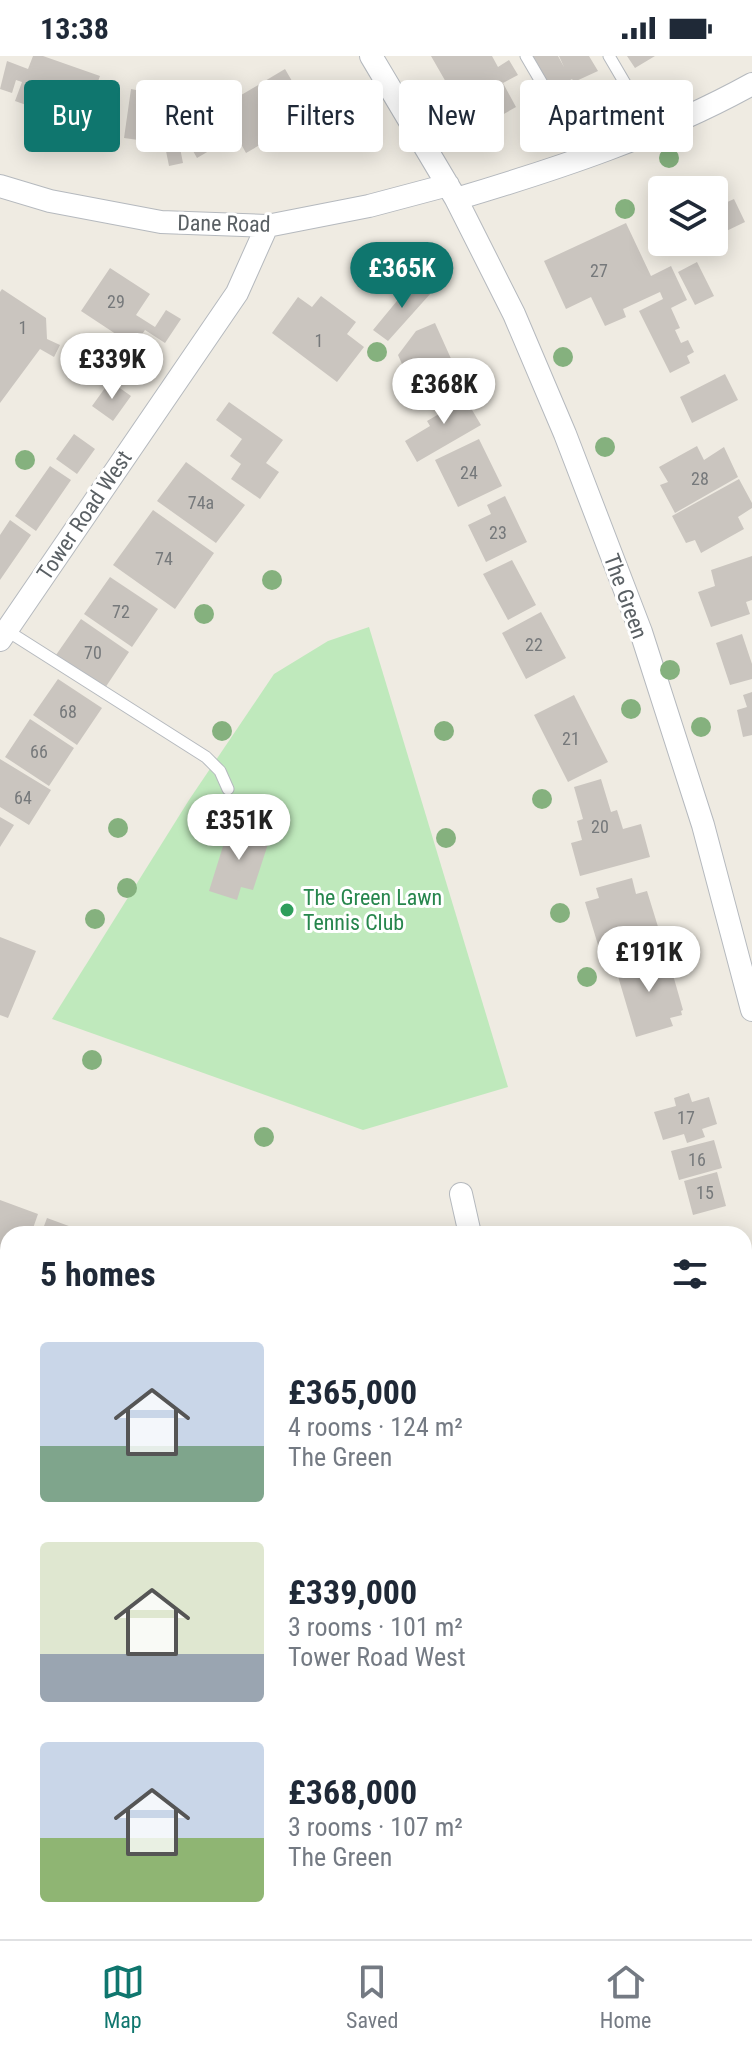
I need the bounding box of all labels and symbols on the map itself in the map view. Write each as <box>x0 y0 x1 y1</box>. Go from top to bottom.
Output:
street label: Dane Road <box>177 210 271 237</box>
pin: £365K <box>346 242 458 310</box>
house number: 27 <box>590 260 608 281</box>
house number: 29 <box>107 291 125 312</box>
house number: 1 <box>19 317 27 338</box>
house number: 1 <box>315 330 323 351</box>
pin: £339K <box>56 333 168 401</box>
pin: £368K <box>388 358 500 426</box>
street label: Tower Road West <box>32 446 137 585</box>
house number: 24 <box>460 462 478 483</box>
house number: 28 <box>691 468 709 489</box>
house number: 74a <box>188 492 214 513</box>
house number: 23 <box>489 522 507 543</box>
house number: 74 <box>155 548 173 569</box>
street label: The Green <box>599 550 652 642</box>
house number: 72 <box>112 601 130 622</box>
house number: 22 <box>525 634 543 655</box>
house number: 70 <box>84 642 102 663</box>
house number: 68 <box>59 701 77 722</box>
house number: 21 <box>562 728 580 749</box>
house number: 66 <box>30 741 48 762</box>
house number: 64 <box>14 787 32 808</box>
pin: £351K <box>183 794 295 862</box>
house number: 20 <box>591 816 609 837</box>
place label: The Green Lawn Tennis Club <box>303 885 442 935</box>
marker: The Green Lawn Tennis Club <box>278 901 296 919</box>
pin: £191K <box>593 926 705 994</box>
house number: 17 <box>677 1107 695 1128</box>
house number: 16 <box>688 1149 706 1170</box>
house number: 15 <box>696 1182 714 1203</box>

